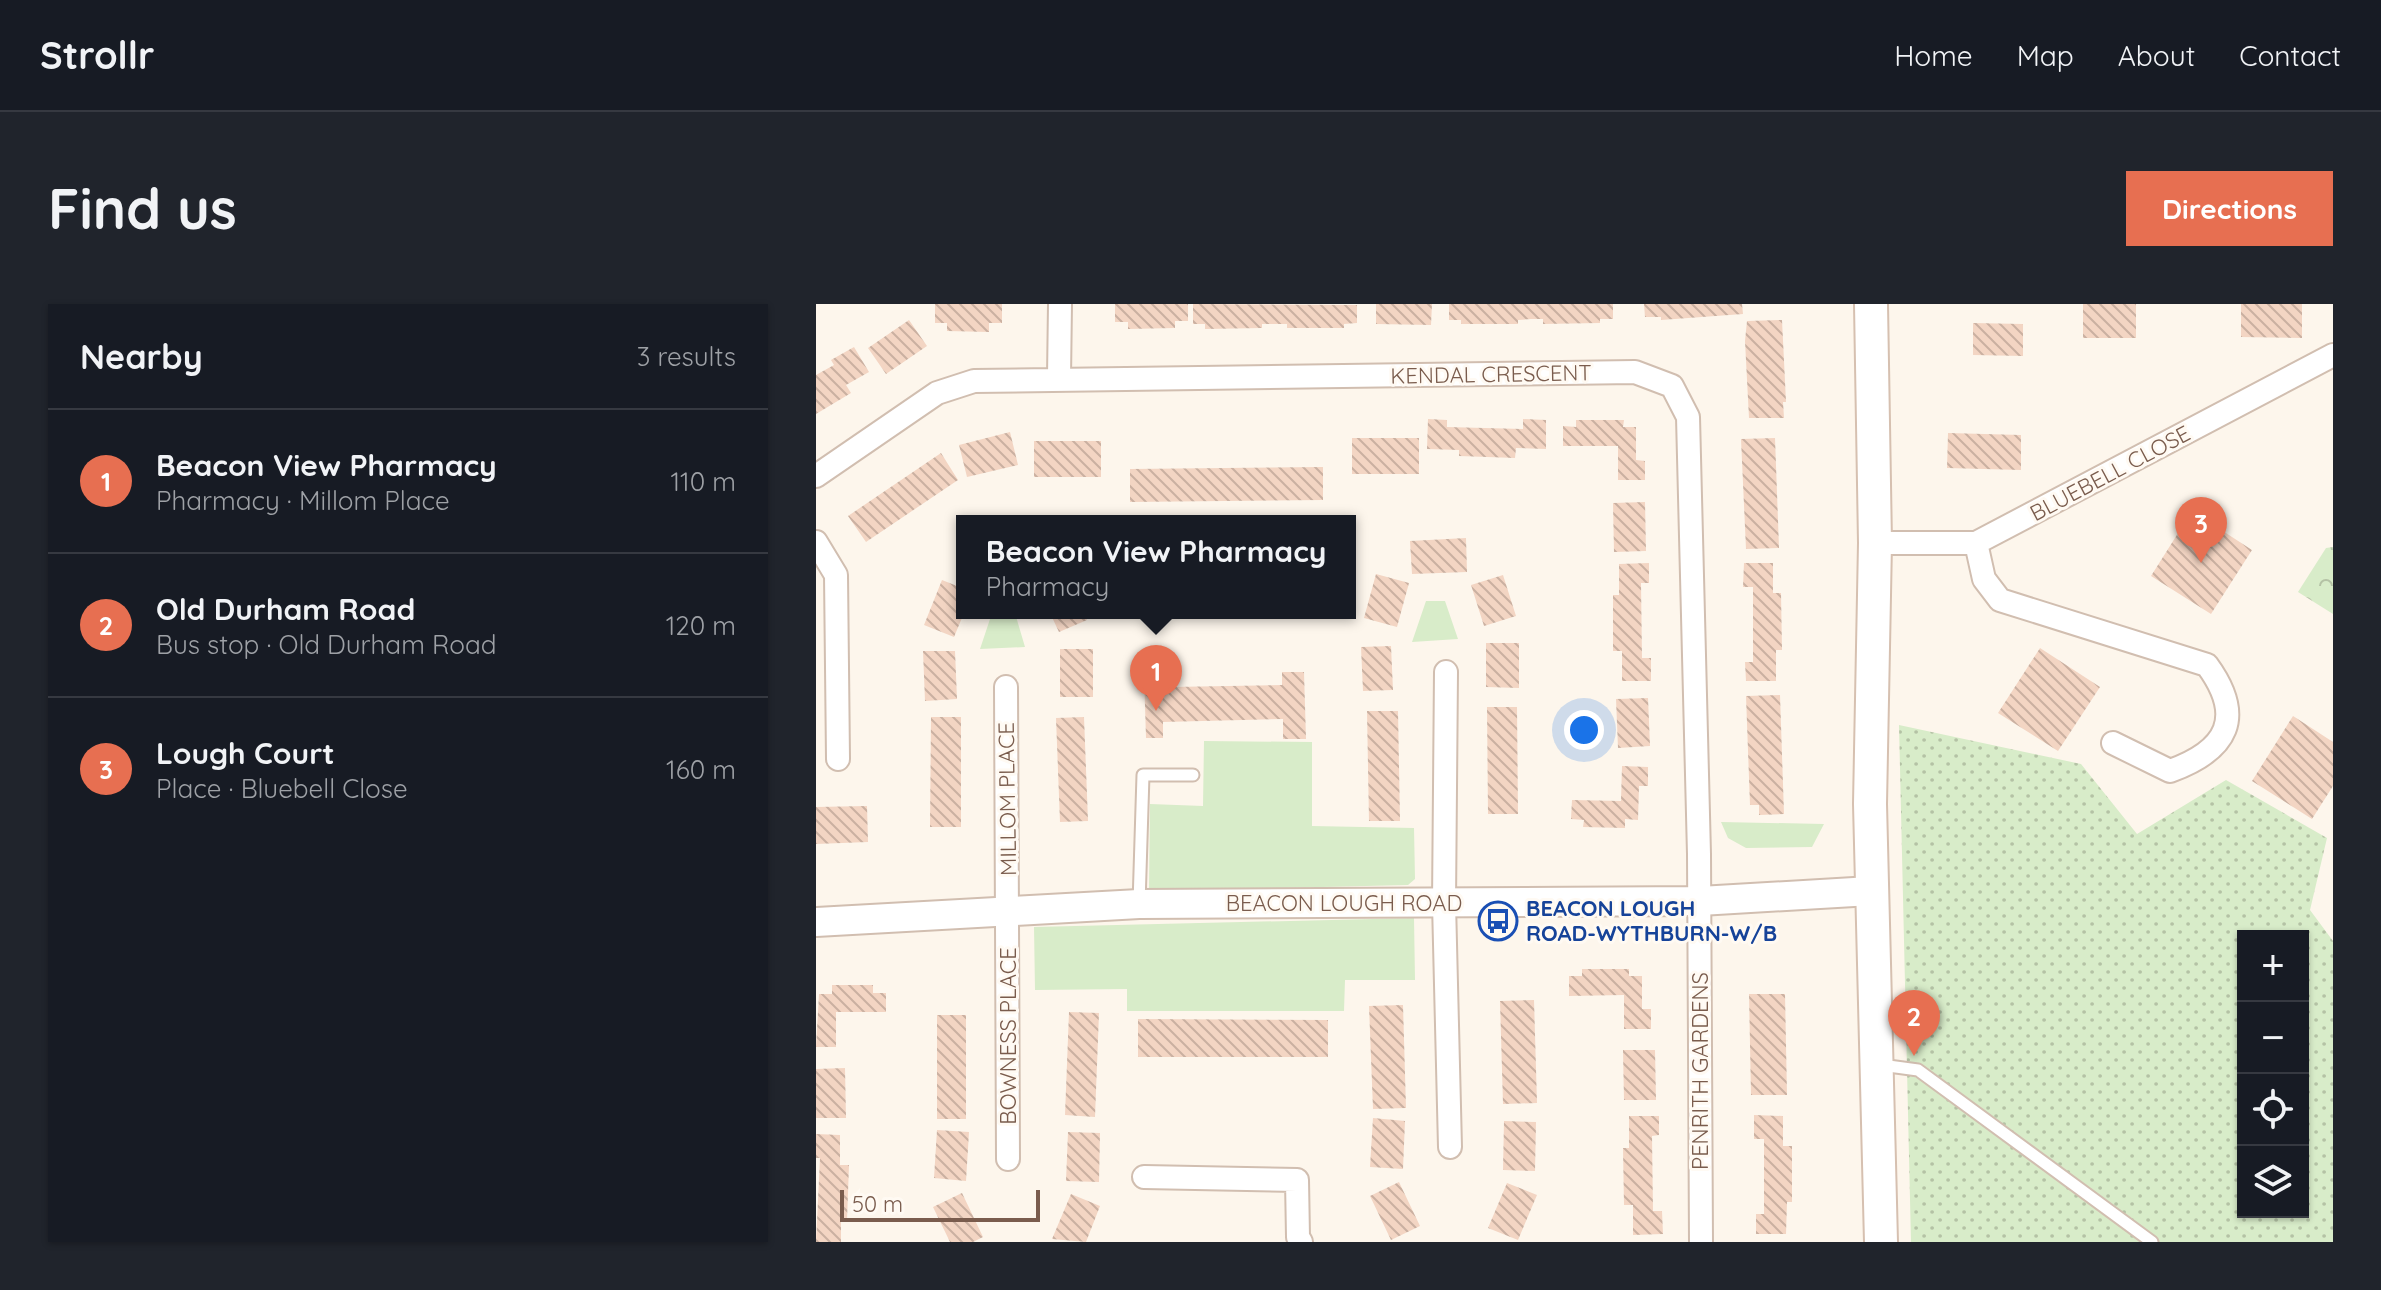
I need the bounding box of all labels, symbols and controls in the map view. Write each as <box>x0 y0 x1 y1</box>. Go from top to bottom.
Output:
text: Strollr <box>40 31 155 79</box>
text: Home <box>1894 38 1973 73</box>
text: Map <box>2017 38 2074 73</box>
text: About <box>2118 38 2195 73</box>
text: Contact <box>2239 38 2341 73</box>
button: Directions <box>2126 171 2333 246</box>
text: Find us <box>48 173 237 243</box>
text: Nearby <box>80 335 203 378</box>
text: 3 results <box>637 340 736 373</box>
street label: KENDAL CRESCENT <box>1390 358 1592 390</box>
street label: BLUEBELL CLOSE <box>2025 419 2195 527</box>
text: Beacon View Pharmacy <box>156 446 497 484</box>
text: 1 <box>101 465 111 498</box>
text: 110 m <box>670 465 736 498</box>
text: Pharmacy · Millom Place <box>156 484 450 517</box>
pin: 3 <box>2175 497 2227 563</box>
popup <box>956 515 1356 619</box>
text: Beacon View Pharmacy <box>986 532 1326 570</box>
text: Pharmacy <box>986 570 1109 603</box>
text: Old Durham Road <box>156 590 415 628</box>
text: 2 <box>99 609 113 642</box>
text: 120 m <box>666 609 736 642</box>
text: Bus stop · Old Durham Road <box>156 628 496 661</box>
pin: 1 <box>1130 645 1182 711</box>
your location <box>1564 710 1604 750</box>
street label: MILLOM PLACE <box>992 722 1022 876</box>
text: Lough Court <box>156 734 334 772</box>
text: 3 <box>99 753 113 786</box>
text: 160 m <box>666 753 736 786</box>
text: Place · Bluebell Close <box>156 772 408 805</box>
street label: BEACON LOUGH ROAD <box>1226 889 1462 917</box>
place label: BEACON LOUGH ROAD-WYTHBURN-W/B <box>1526 894 1777 947</box>
bus stop icon: BEACON LOUGH ROAD-WYTHBURN-W/B <box>1477 900 1519 942</box>
map controls <box>2237 930 2309 1218</box>
button: + <box>2237 930 2309 1002</box>
street label: BOWNESS PLACE <box>994 947 1022 1125</box>
street label: PENRITH GARDENS <box>1686 972 1714 1170</box>
pin: 2 <box>1888 990 1940 1056</box>
button: − <box>2237 1002 2309 1074</box>
button: locate <box>2237 1074 2309 1146</box>
button: layers <box>2237 1146 2309 1218</box>
scale bar <box>840 1186 1040 1222</box>
text: 50 m <box>852 1190 903 1218</box>

